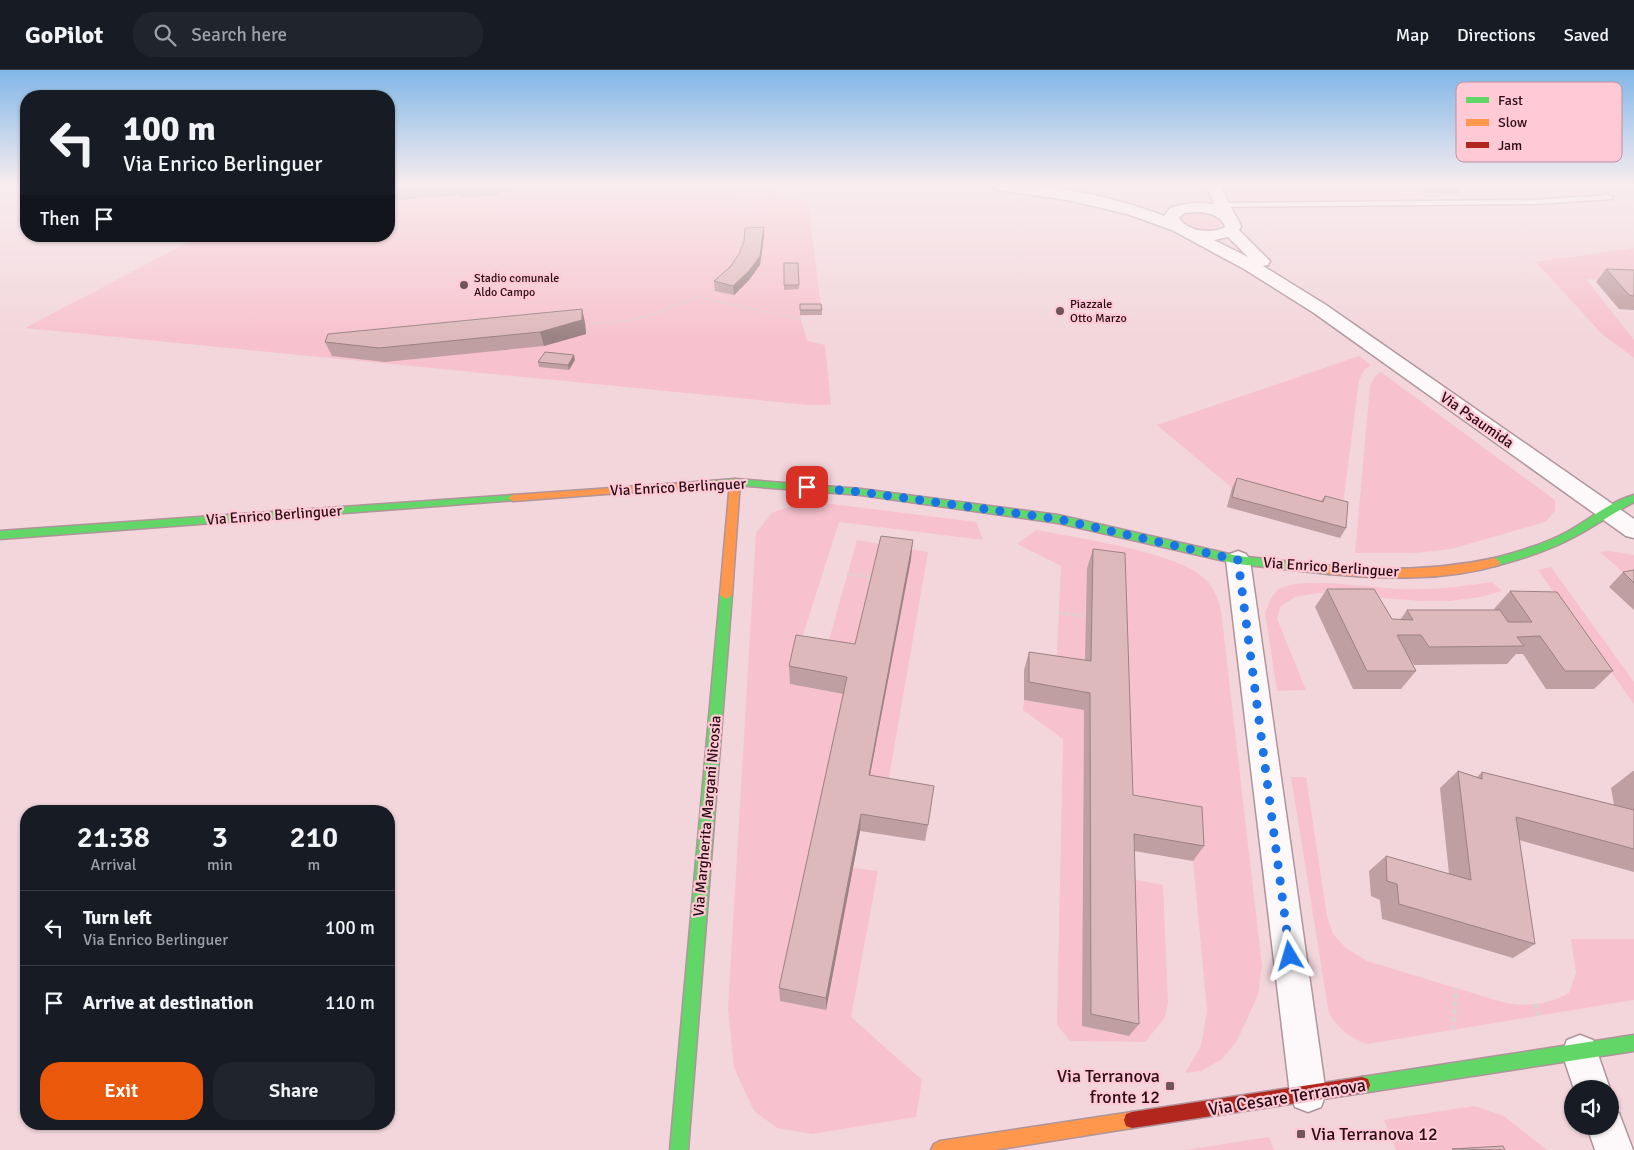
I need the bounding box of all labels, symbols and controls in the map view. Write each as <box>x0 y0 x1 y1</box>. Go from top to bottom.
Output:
search box <box>133 12 483 57</box>
text: GoPilot <box>25 20 103 50</box>
icon: search <box>151 21 179 49</box>
text: Search here <box>191 23 287 47</box>
text: Map <box>1396 24 1429 46</box>
text: Directions <box>1457 24 1536 46</box>
text: Saved <box>1564 24 1609 46</box>
legend <box>1456 82 1622 162</box>
text: Fast <box>1498 92 1523 109</box>
text: 100 m <box>123 107 216 150</box>
icon: left <box>40 110 105 175</box>
text: Slow <box>1498 114 1527 131</box>
text: Jam <box>1498 137 1522 154</box>
text: Via Enrico Berlinguer <box>123 150 322 177</box>
icon: arrive <box>90 205 118 233</box>
text: Then <box>40 207 80 231</box>
place label: Stadio comunale Aldo Campo <box>474 271 559 300</box>
marker: Stadio comunale Aldo Campo <box>458 279 470 291</box>
place label: Piazzale Otto Marzo <box>1070 297 1127 326</box>
marker: Piazzale Otto Marzo <box>1054 305 1066 317</box>
street label: Via Psaumida <box>1437 388 1517 452</box>
pin <box>786 466 828 508</box>
icon: arrive <box>793 473 821 501</box>
street label: Via Enrico Berlinguer <box>610 474 747 500</box>
street label: Via Enrico Berlinguer <box>206 501 343 529</box>
street label: Via Enrico Berlinguer <box>1263 553 1400 581</box>
street label: Via Margherita Margani Nicosia <box>689 715 725 917</box>
text: 21:38 <box>77 819 150 856</box>
text: 3 <box>212 819 228 856</box>
text: 210 <box>290 819 338 856</box>
text: Arrival <box>90 855 136 875</box>
text: min <box>207 855 233 875</box>
text: m <box>307 855 320 875</box>
text: Turn left <box>83 906 152 930</box>
icon: left <box>40 914 68 942</box>
text: 100 m <box>325 916 375 940</box>
position arrow <box>1263 929 1315 981</box>
text: Via Enrico Berlinguer <box>83 930 228 950</box>
icon: arrive <box>40 989 68 1017</box>
text: Arrive at destination <box>83 991 254 1015</box>
text: 110 m <box>325 991 375 1015</box>
button: Exit <box>40 1062 203 1120</box>
button: Share <box>213 1062 375 1120</box>
place label: Via Terranova fronte 12 <box>1057 1065 1160 1108</box>
street label: Via Cesare Terranova <box>1207 1074 1367 1120</box>
marker: Via Terranova fronte 12 <box>1164 1080 1176 1092</box>
map controls <box>1564 1080 1619 1135</box>
button: sound <box>1564 1080 1619 1135</box>
place label: Via Terranova 12 <box>1311 1123 1438 1145</box>
marker: Via Terranova 12 <box>1295 1128 1307 1140</box>

